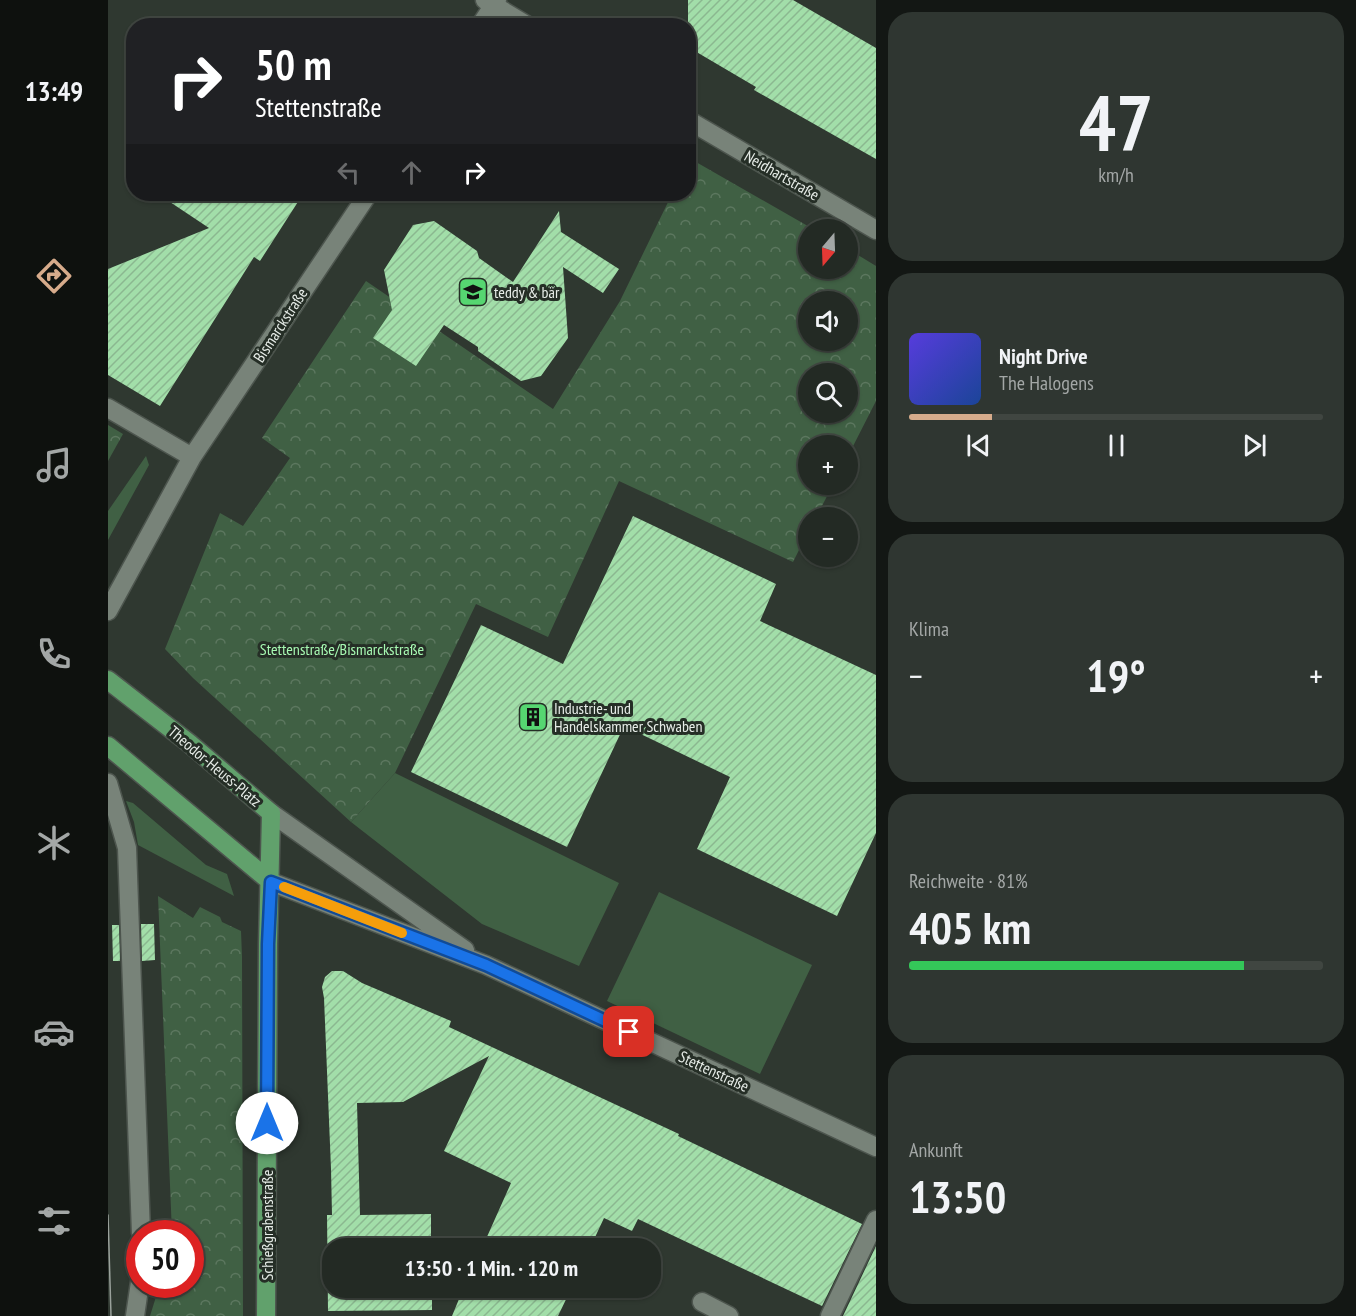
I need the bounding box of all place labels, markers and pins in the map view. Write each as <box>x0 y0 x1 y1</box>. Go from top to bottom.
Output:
school or university icon: teddy & bär <box>457 276 489 308</box>
place label: teddy & bär <box>494 282 560 302</box>
place label: Industrie- und Handelskammer Schwaben <box>554 698 703 736</box>
building icon: Industrie- und Handelskammer Schwaben <box>517 701 549 733</box>
pin <box>603 1006 654 1057</box>

